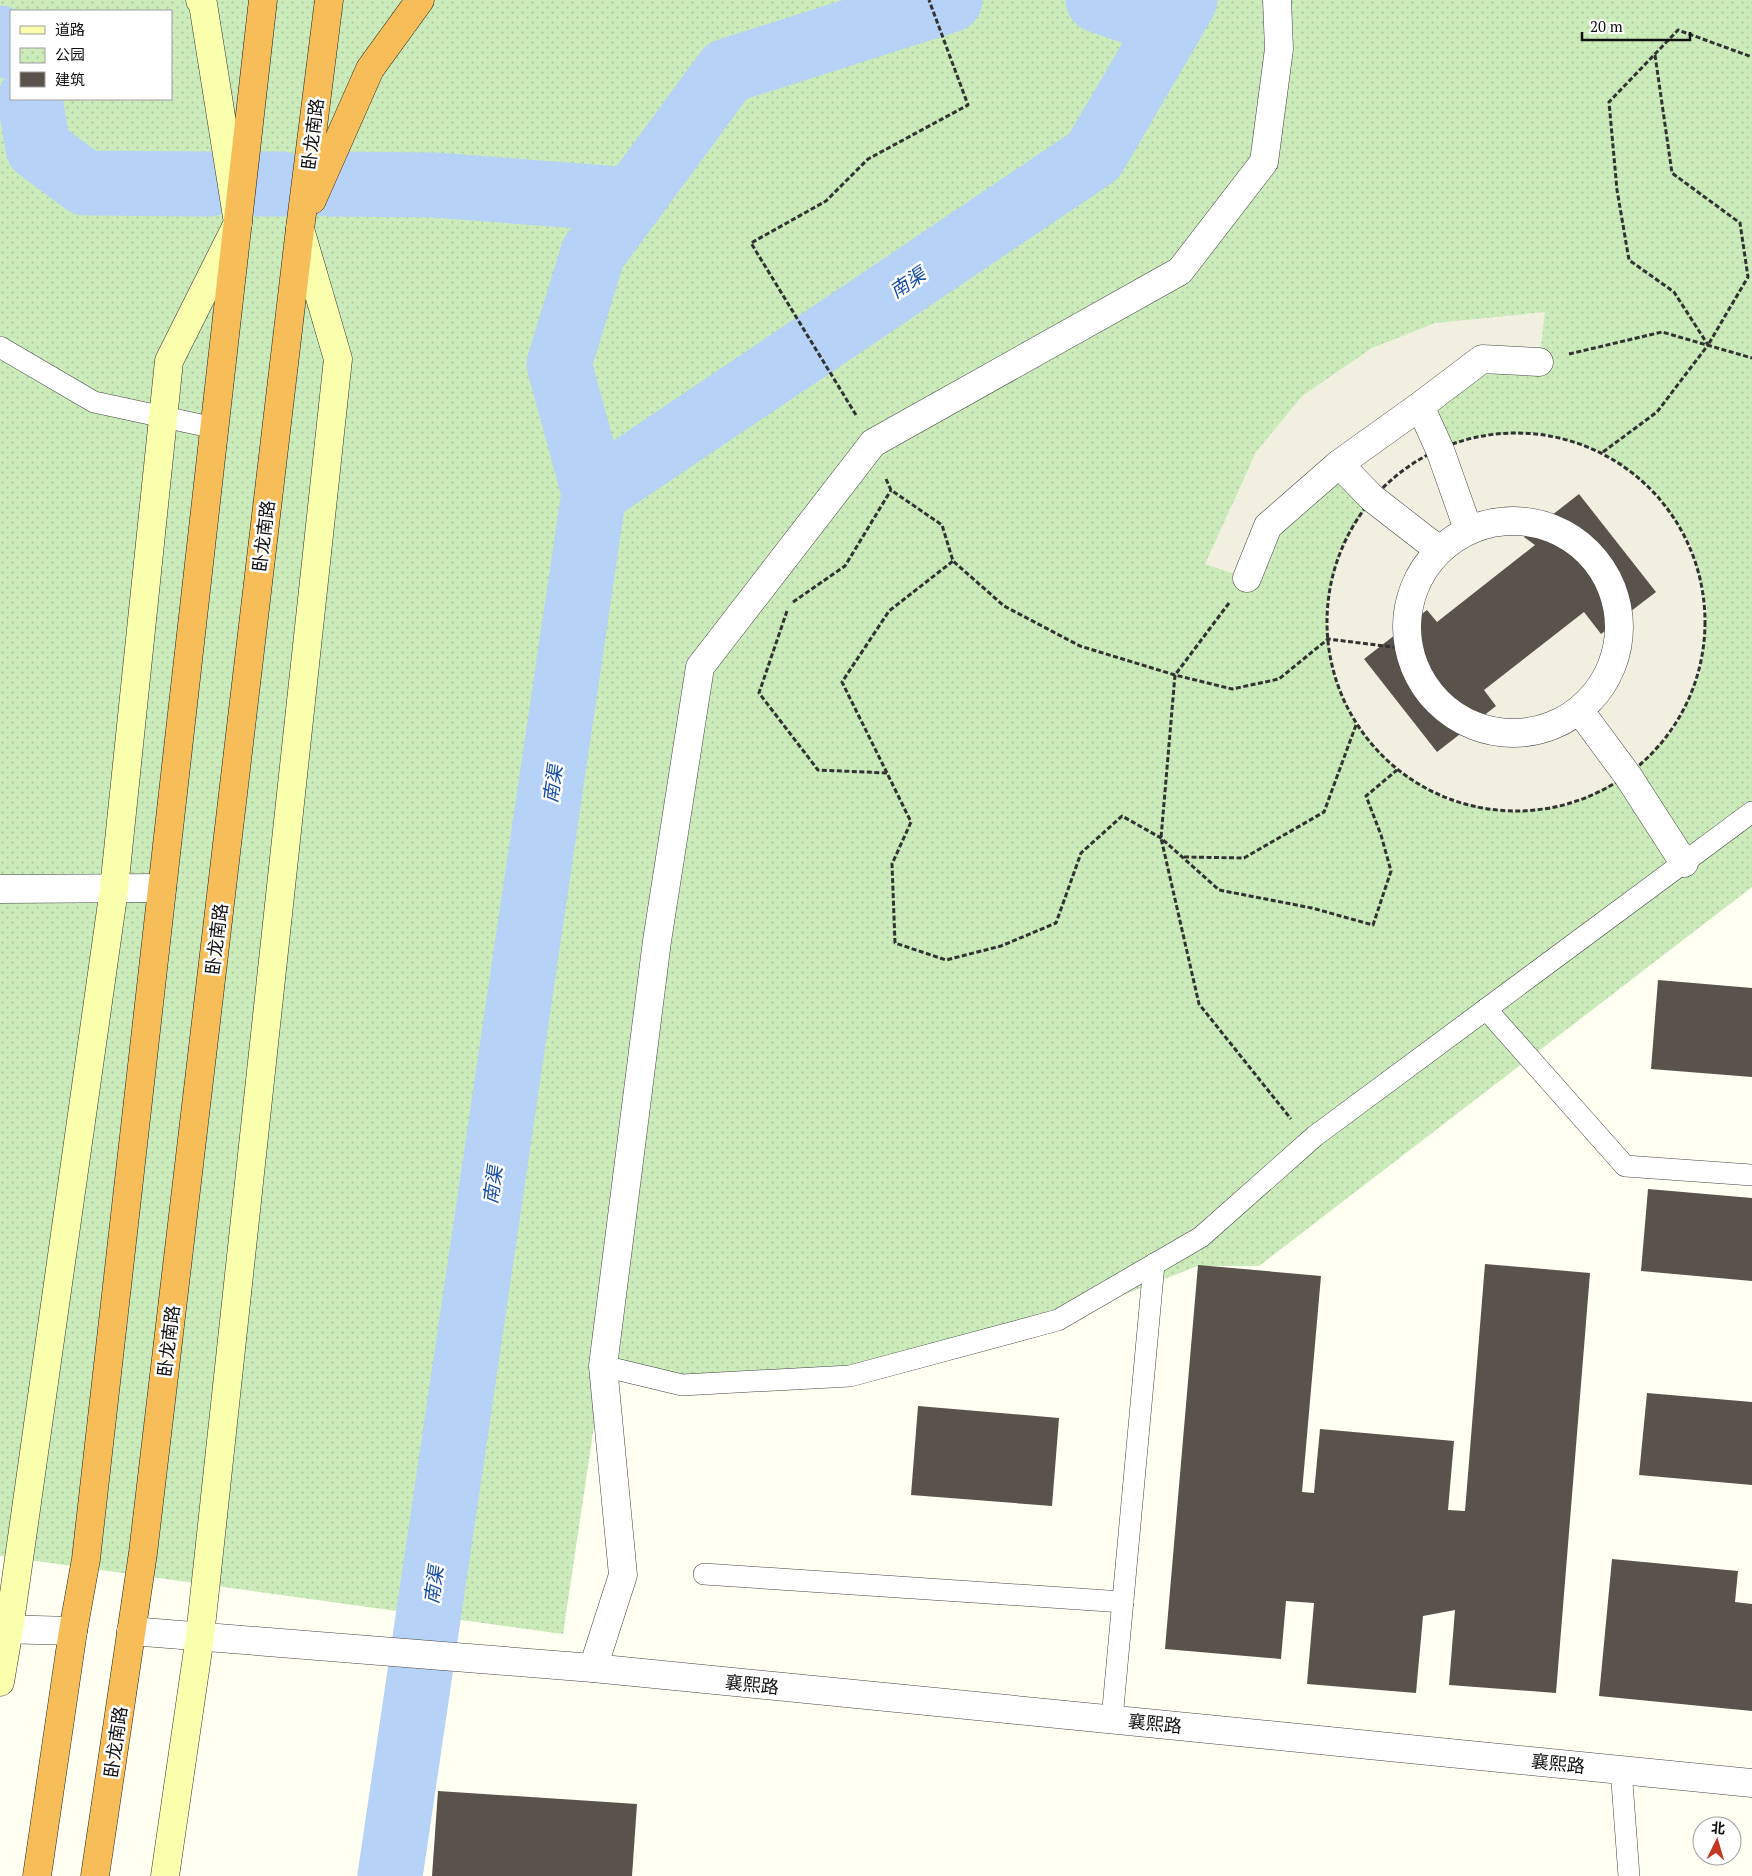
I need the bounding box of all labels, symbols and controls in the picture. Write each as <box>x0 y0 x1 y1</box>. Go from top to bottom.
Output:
legend <box>10 10 172 100</box>
scale bar <box>1582 10 1690 42</box>
text: 20 m <box>1590 16 1623 36</box>
text: 道路 <box>55 19 85 39</box>
text: 公园 <box>55 44 85 64</box>
text: 建筑 <box>55 69 85 89</box>
street label: 卧龙南路 <box>296 97 328 171</box>
water label: 南渠 <box>884 259 932 303</box>
street label: 卧龙南路 <box>247 499 279 573</box>
water label: 南渠 <box>537 760 567 805</box>
street label: 卧龙南路 <box>200 902 232 976</box>
water label: 南渠 <box>477 1161 507 1206</box>
street label: 卧龙南路 <box>152 1304 184 1378</box>
water label: 南渠 <box>418 1561 448 1606</box>
street label: 襄熙路 <box>724 1669 780 1699</box>
street label: 卧龙南路 <box>98 1705 132 1779</box>
street label: 襄熙路 <box>1127 1708 1183 1738</box>
street label: 襄熙路 <box>1530 1748 1586 1778</box>
north arrow <box>1692 1816 1742 1866</box>
text: 北 <box>1710 1817 1726 1838</box>

